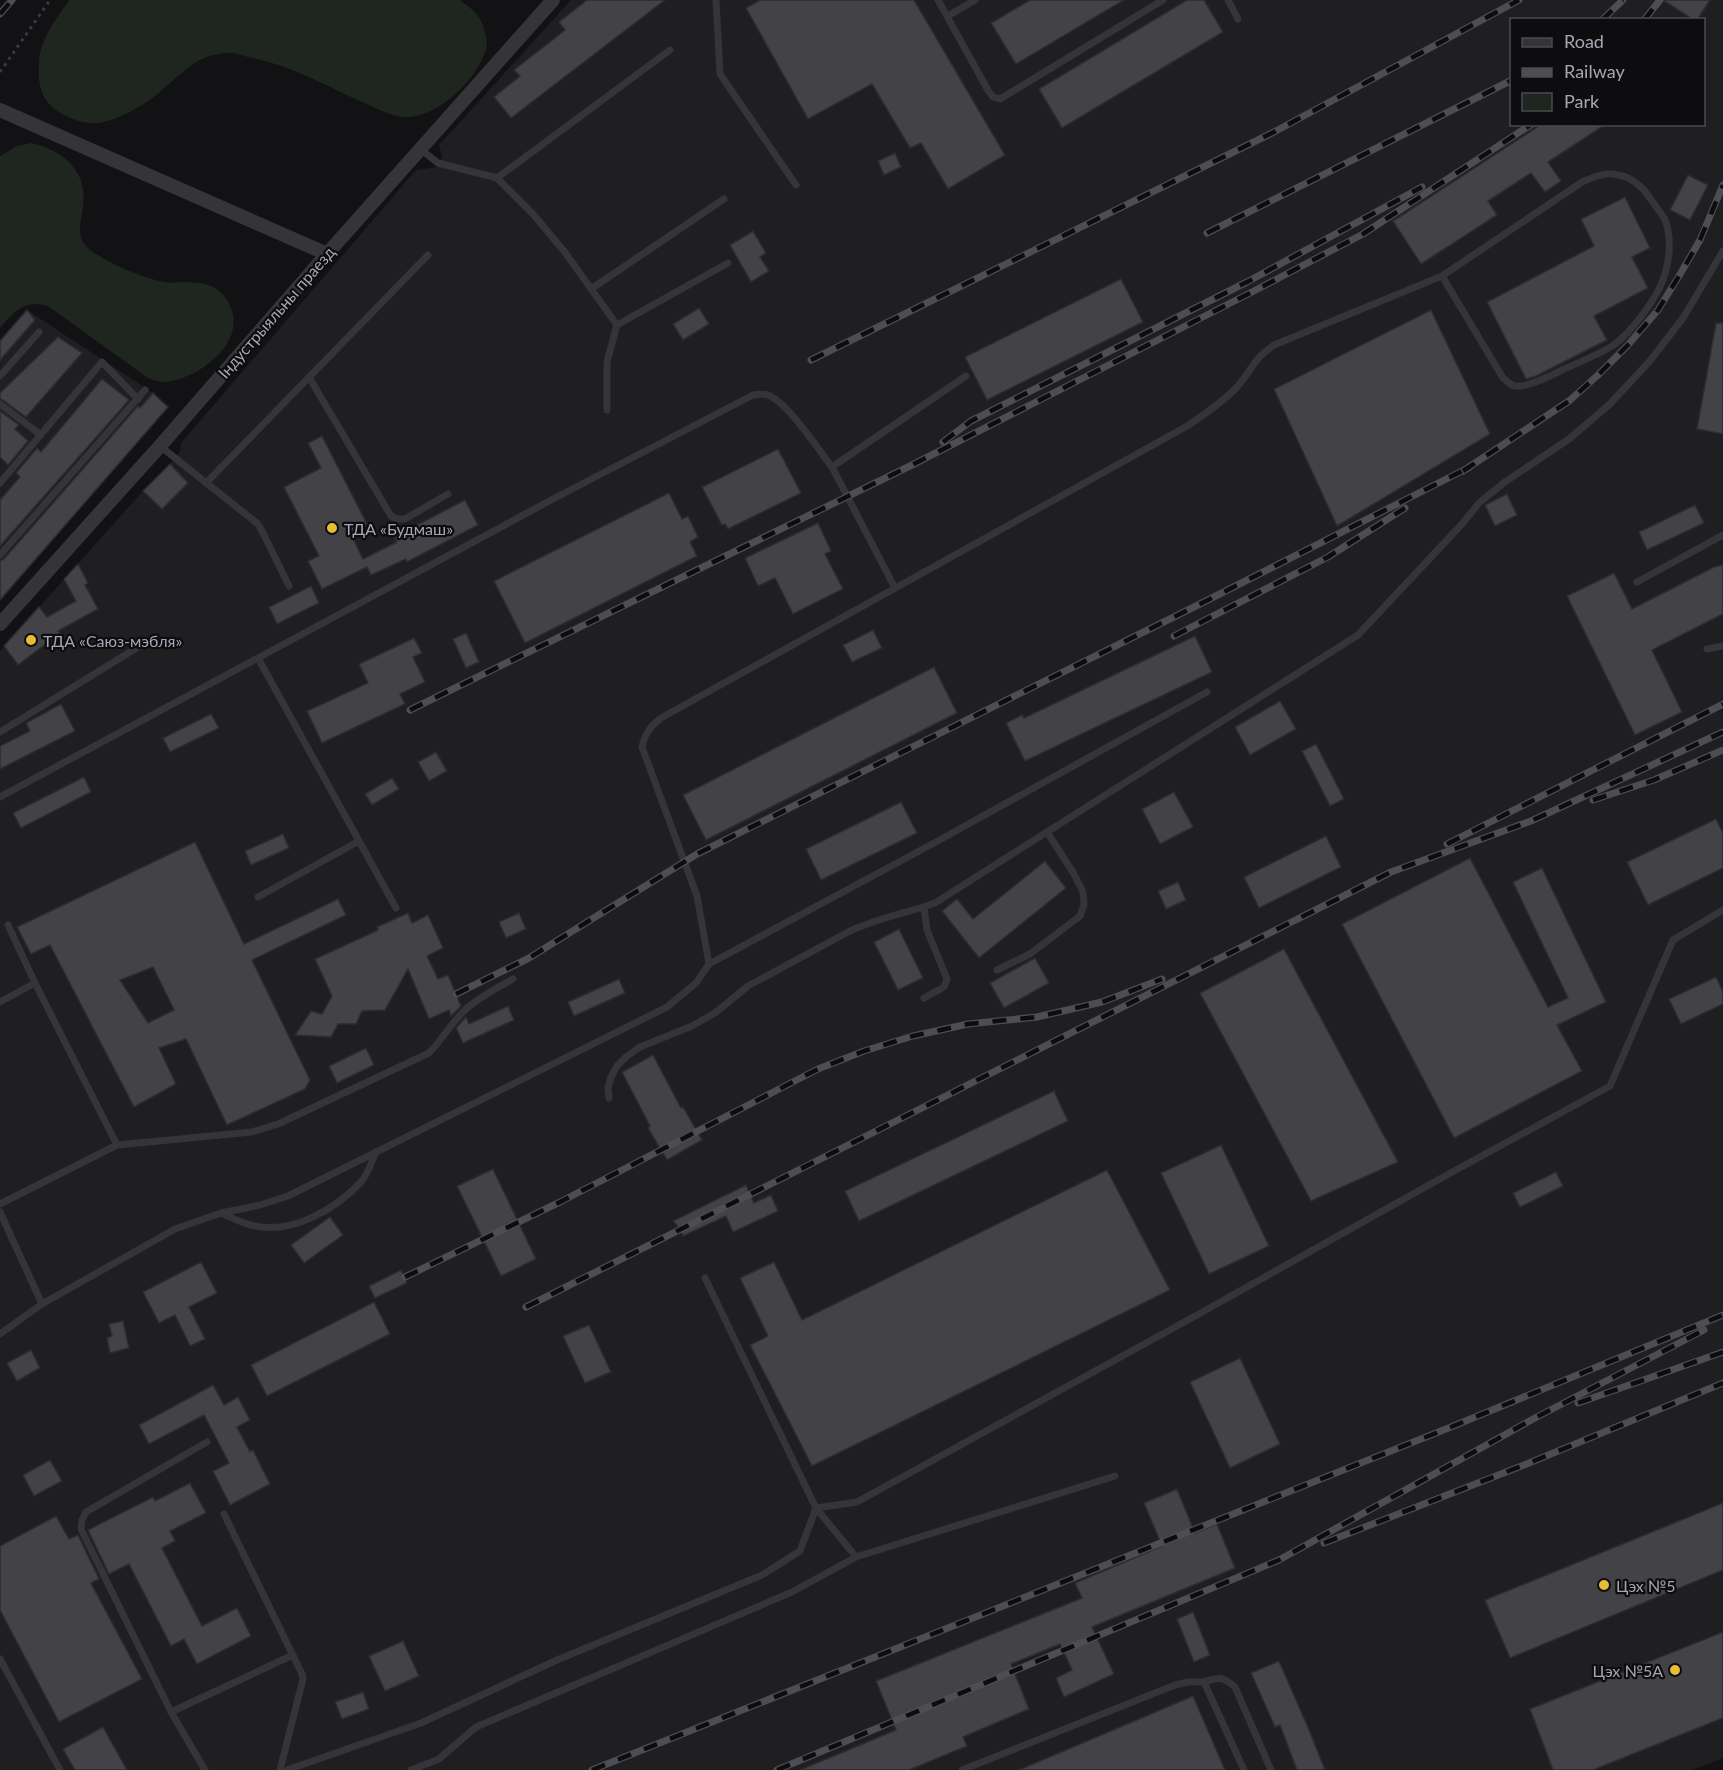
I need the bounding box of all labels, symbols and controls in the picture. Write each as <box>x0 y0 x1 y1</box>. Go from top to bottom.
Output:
legend <box>1510 18 1705 126</box>
text: Road <box>1564 30 1604 52</box>
text: Railway <box>1564 60 1625 82</box>
text: Park <box>1564 90 1600 112</box>
street label: Індустрыяльны праезд <box>214 242 338 382</box>
place label: ТДА «Будмаш» <box>344 519 453 538</box>
marker: ТДА «Будмаш» <box>325 521 339 535</box>
place label: ТДА «Саюз-мэбля» <box>43 631 182 650</box>
marker: ТДА «Саюз-мэбля» <box>24 633 38 647</box>
place label: Цэх №5 <box>1616 1576 1676 1595</box>
marker: Цэх №5 <box>1597 1578 1611 1592</box>
place label: Цэх №5А <box>1593 1661 1663 1680</box>
marker: Цэх №5А <box>1668 1663 1682 1677</box>

